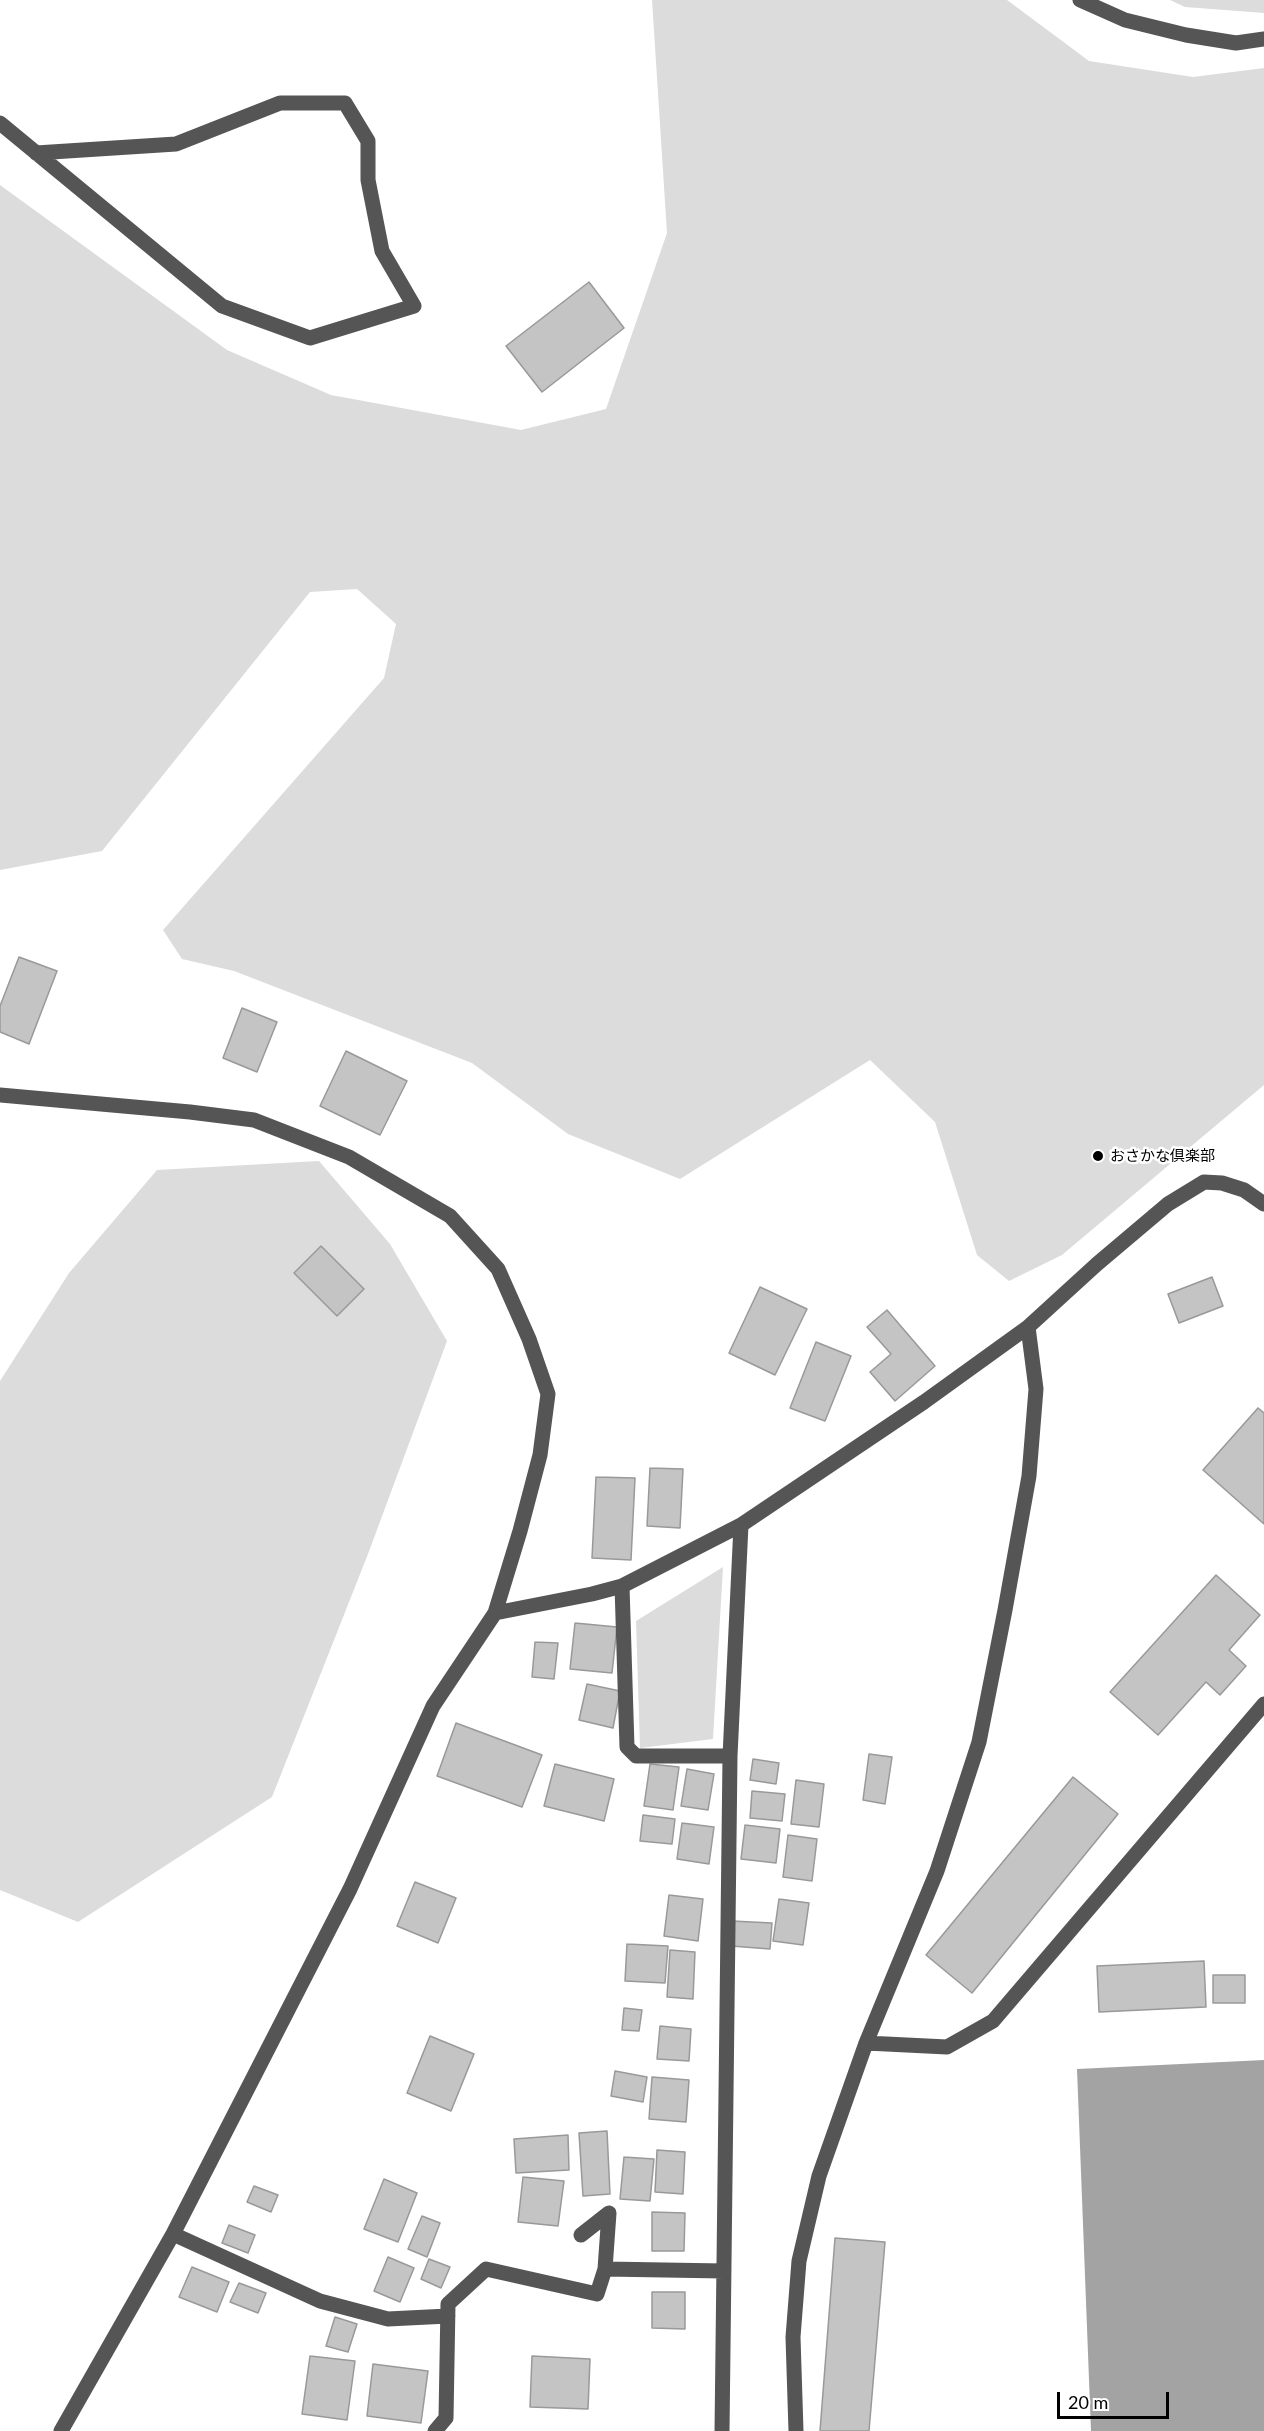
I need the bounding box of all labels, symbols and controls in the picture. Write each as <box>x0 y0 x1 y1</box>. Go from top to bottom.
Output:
place label: おさかな倶楽部 <box>1110 1147 1215 1165</box>
marker: おさかな倶楽部 <box>1091 1149 1105 1163</box>
scale bar <box>1060 2380 1172 2418</box>
text: 20 m <box>1068 2391 1108 2413</box>

